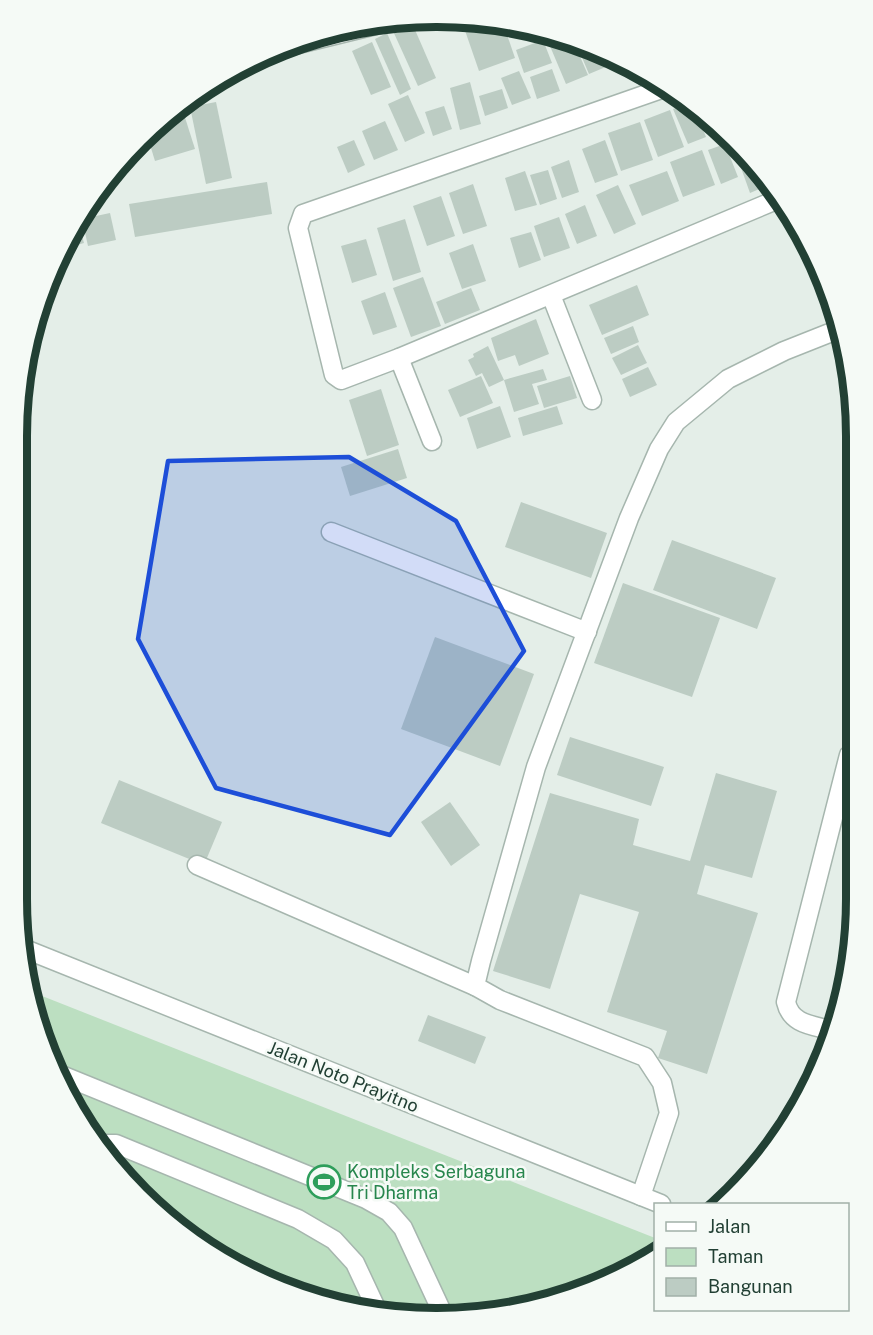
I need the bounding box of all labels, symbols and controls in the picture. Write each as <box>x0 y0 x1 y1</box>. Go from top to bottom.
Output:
street label: Jalan Noto Prayitno <box>265 1037 422 1116</box>
place label: Kompleks Serbaguna Tri Dharma <box>347 1161 525 1203</box>
sports icon: Kompleks Serbaguna Tri Dharma <box>306 1164 342 1200</box>
legend <box>654 1203 849 1311</box>
text: Jalan <box>708 1216 751 1237</box>
text: Taman <box>708 1246 763 1267</box>
text: Bangunan <box>708 1276 793 1297</box>

